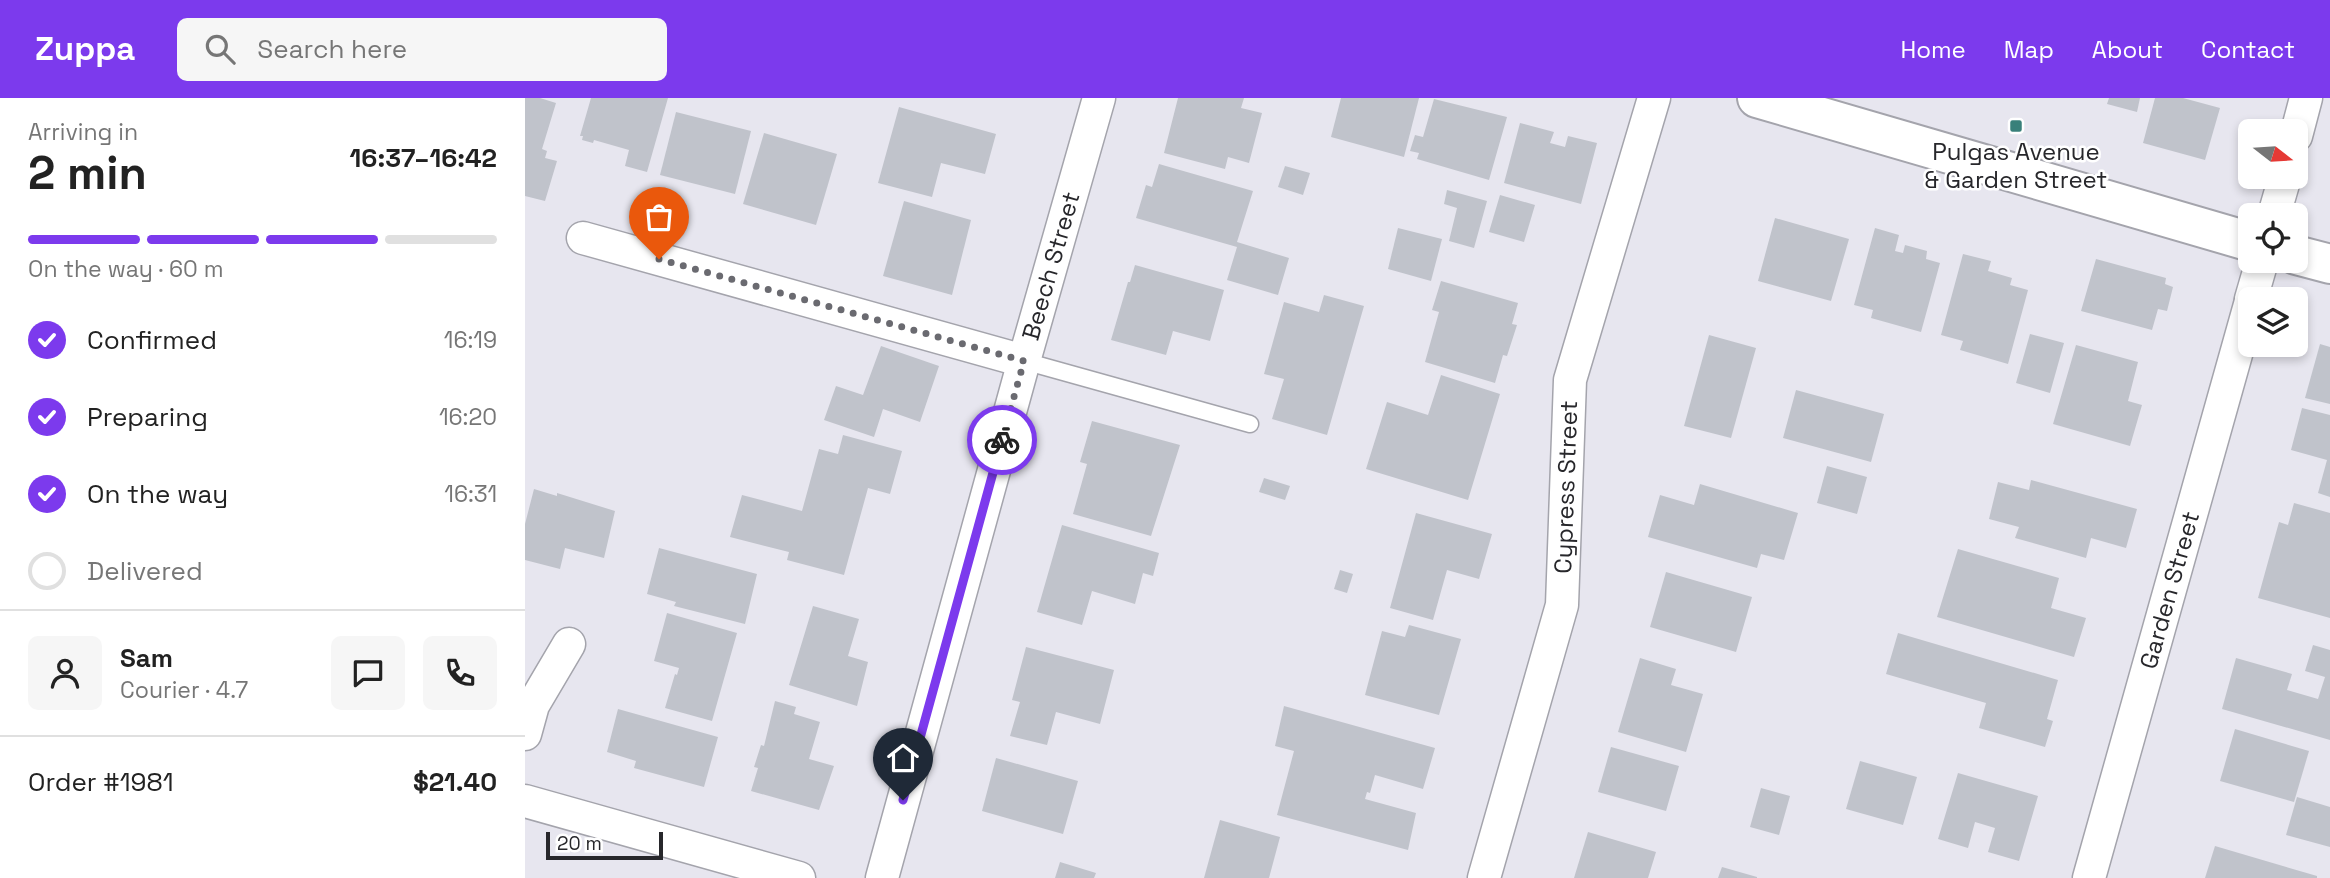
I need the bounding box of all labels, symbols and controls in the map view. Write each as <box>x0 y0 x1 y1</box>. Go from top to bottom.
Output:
search box <box>177 18 667 81</box>
text: Zuppa <box>35 28 135 70</box>
icon: search <box>201 30 239 68</box>
text: Search here <box>257 32 407 66</box>
text: Home <box>1900 34 1966 65</box>
text: Map <box>2004 34 2054 65</box>
text: About <box>2092 34 2163 65</box>
text: Contact <box>2201 34 2295 65</box>
text: Arriving in <box>28 117 138 147</box>
marker: Pulgas Avenue & Garden Street <box>2008 118 2024 134</box>
north arrow <box>2238 119 2308 189</box>
map controls <box>2238 119 2308 357</box>
place label: Pulgas Avenue & Garden Street <box>1925 136 2107 195</box>
text: 16:37–16:42 <box>350 141 497 175</box>
text: 2 min <box>28 144 147 202</box>
pin <box>629 187 689 259</box>
street label: Beech Street <box>1015 188 1087 344</box>
icon: bag <box>640 198 678 236</box>
button: locate <box>2238 203 2308 273</box>
text: On the way · 60 m <box>28 254 223 284</box>
button: layers <box>2238 287 2308 357</box>
icon: check <box>28 321 66 359</box>
text: Confirmed <box>87 323 217 357</box>
text: 16:19 <box>444 325 497 355</box>
icon: check <box>28 398 66 436</box>
text: Preparing <box>87 400 208 434</box>
street label: Cypress Street <box>1547 400 1584 574</box>
text: 16:20 <box>439 402 497 432</box>
courier <box>967 405 1037 475</box>
icon: bike <box>983 421 1021 459</box>
icon: check <box>28 475 66 513</box>
text: On the way <box>87 477 228 511</box>
text: 16:31 <box>444 479 497 509</box>
street label: Garden Street <box>2132 508 2206 672</box>
text: Delivered <box>87 554 203 588</box>
button: person <box>28 636 102 710</box>
button: chat <box>331 636 405 710</box>
button: phone <box>423 636 497 710</box>
text: Sam <box>120 641 173 675</box>
text: Courier · 4.7 <box>120 675 248 705</box>
pin <box>873 728 933 800</box>
icon: home <box>884 739 922 777</box>
text: Order #1981 <box>28 765 174 799</box>
text: $21.40 <box>413 765 497 799</box>
scale bar <box>546 829 663 861</box>
text: 20 m <box>557 831 602 856</box>

